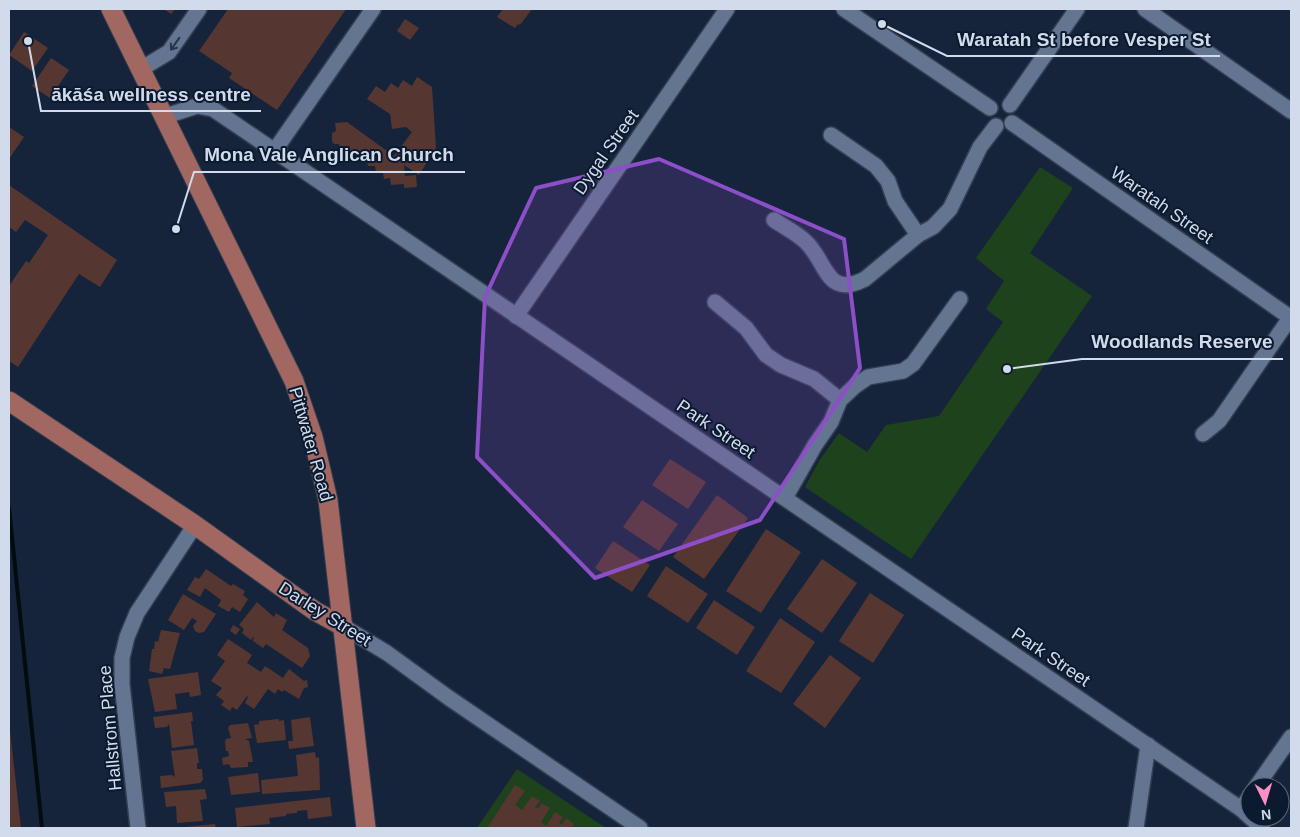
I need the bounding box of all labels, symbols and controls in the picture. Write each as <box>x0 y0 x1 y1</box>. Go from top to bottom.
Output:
callout: Waratah St before Vesper St <box>947 22 1220 56</box>
text: Waratah St before Vesper St <box>957 29 1212 50</box>
one-way arrow <box>170 37 180 51</box>
callout: ākāśa wellness centre <box>41 77 261 111</box>
text: ākāśa wellness centre <box>51 84 251 105</box>
street label: Dygal Street <box>569 106 643 198</box>
callout: Mona Vale Anglican Church <box>194 138 465 172</box>
text: Mona Vale Anglican Church <box>204 144 454 165</box>
street label: Waratah Street <box>1107 162 1217 248</box>
callout: Woodlands Reserve <box>1082 325 1283 359</box>
text: Woodlands Reserve <box>1091 331 1273 352</box>
street label: Pittwater Road <box>285 384 337 504</box>
street label: Park Street <box>673 396 759 462</box>
street label: Darley Street <box>275 578 375 650</box>
street label: Park Street <box>1008 624 1094 690</box>
street label: Hallstrom Place <box>95 664 125 792</box>
north arrow <box>1240 777 1290 827</box>
text: N <box>1260 807 1272 823</box>

